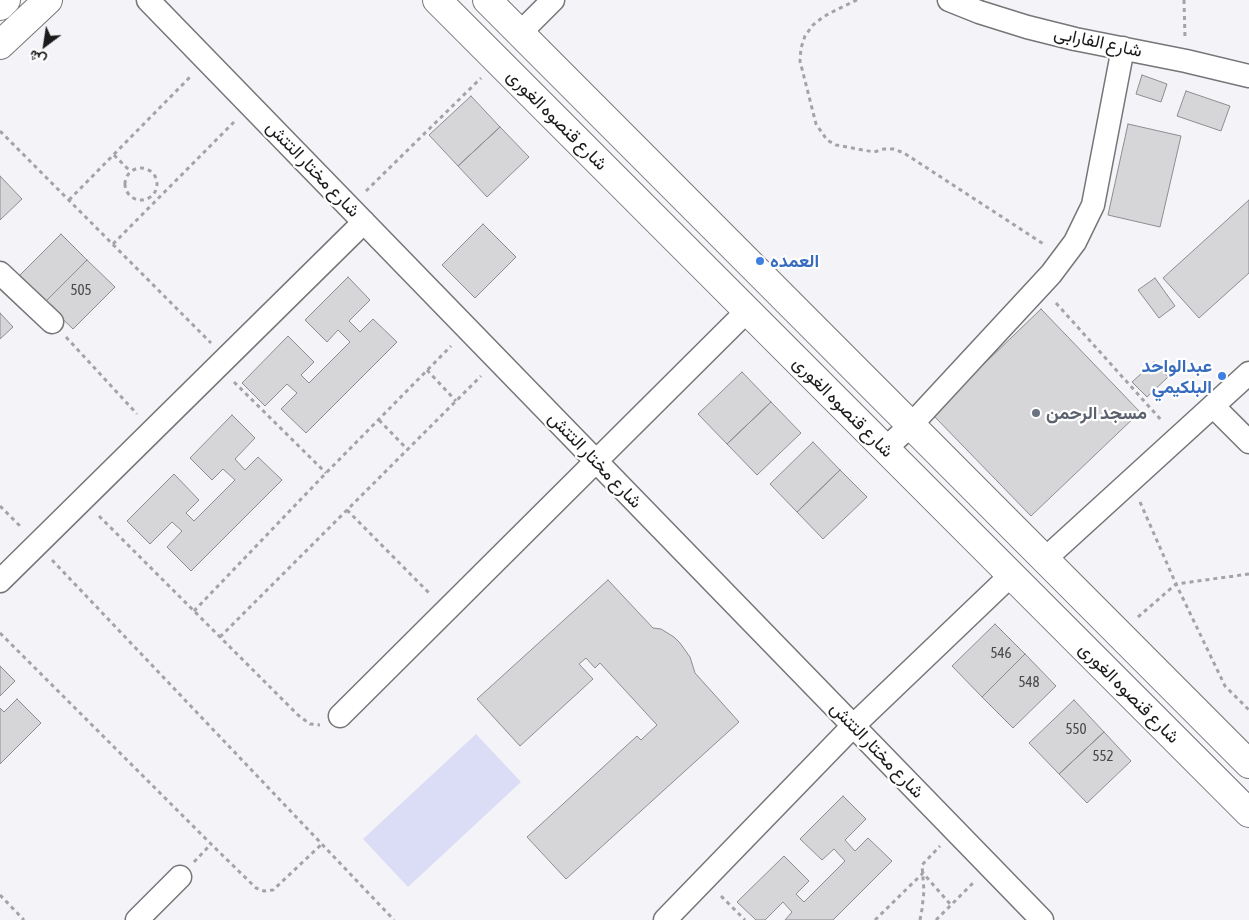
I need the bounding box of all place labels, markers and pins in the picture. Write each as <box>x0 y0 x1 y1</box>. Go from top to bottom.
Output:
place label: العمده <box>770 250 819 272</box>
marker: العمده <box>754 255 766 267</box>
place label: عبدالواحد البلكيمي <box>1142 355 1212 398</box>
marker: عبدالواحد البلكيمي <box>1216 370 1228 382</box>
place label: مسجد الرحمن <box>1046 402 1147 424</box>
marker: مسجد الرحمن <box>1030 407 1042 419</box>

